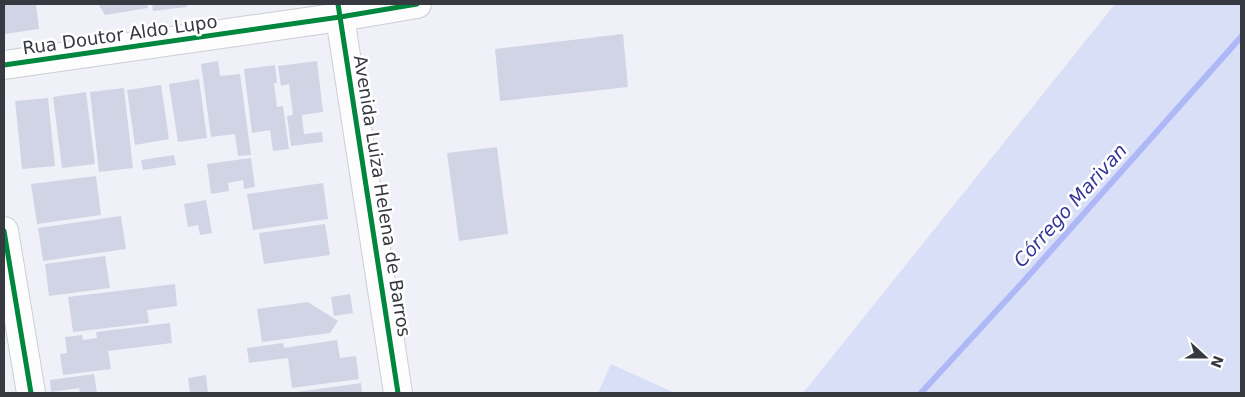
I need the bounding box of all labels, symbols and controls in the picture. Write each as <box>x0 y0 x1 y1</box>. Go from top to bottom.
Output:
street label: Rua Doutor Aldo Lupo <box>21 10 219 59</box>
street label: Avenida Luiza Helena de Barros <box>350 54 415 338</box>
water label: Córrego Marivan <box>1009 139 1131 271</box>
north arrow <box>1180 332 1230 382</box>
text: N <box>1208 353 1227 370</box>

